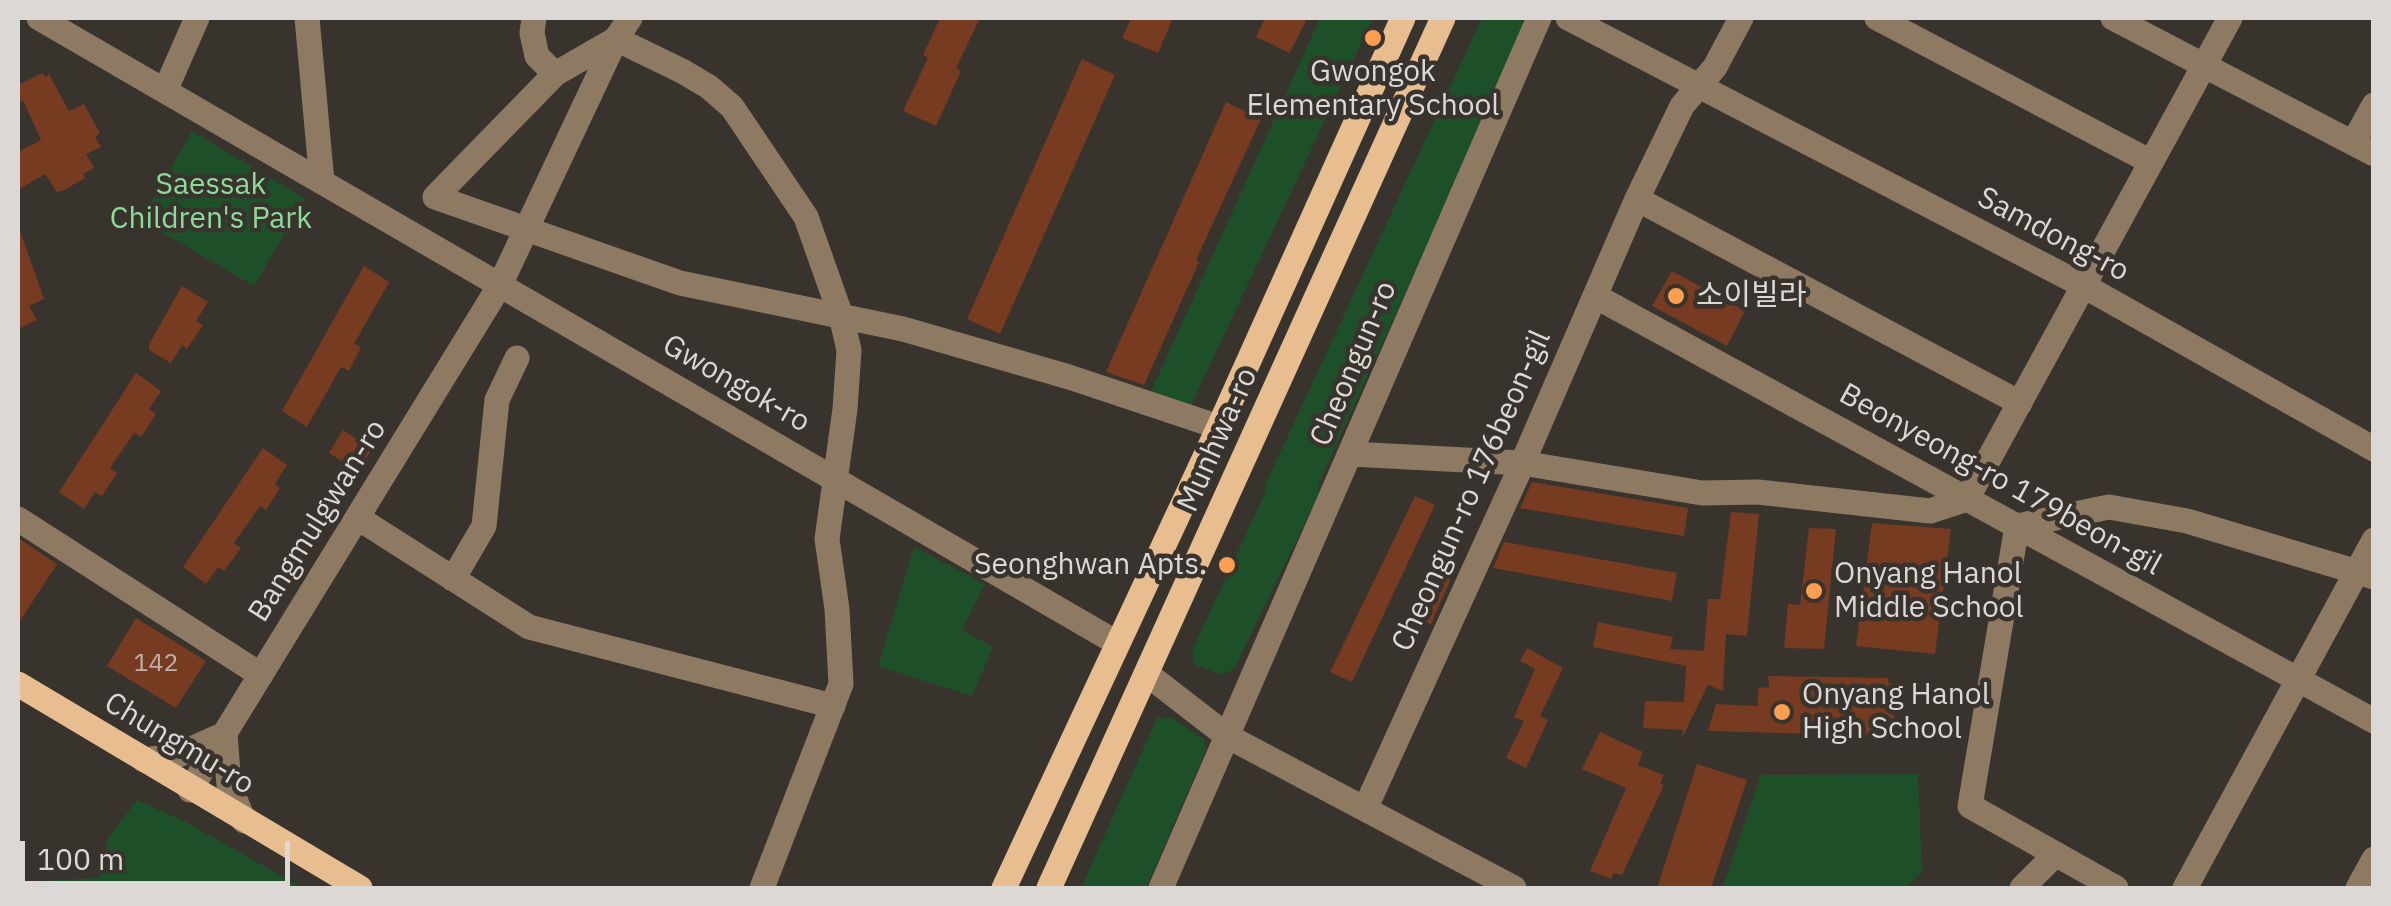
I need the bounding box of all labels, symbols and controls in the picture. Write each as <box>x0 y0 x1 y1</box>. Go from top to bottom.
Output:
marker: Gwongok Elementary School <box>1362 27 1384 49</box>
place label: Gwongok Elementary School <box>1246 54 1500 124</box>
park label: Saessak Children's Park <box>110 167 312 238</box>
street label: Samdong-ro <box>1971 180 2135 290</box>
street label: Cheongun-ro <box>1303 276 1405 452</box>
place label: 소이빌라 <box>1696 278 1806 314</box>
marker: 소이빌라 <box>1665 285 1687 307</box>
street label: Cheongun-ro 176beon-gil <box>1385 325 1559 657</box>
street label: Gwongok-ro <box>656 327 816 441</box>
street label: Munhwa-ro <box>1170 363 1266 517</box>
street label: Beonyeong-ro 179beon-gil <box>1833 376 2167 584</box>
street label: Bangmulgwan-ro <box>241 413 395 629</box>
place label: Seonghwan Apts. <box>974 547 1207 583</box>
marker: Seonghwan Apts. <box>1216 554 1238 576</box>
place label: Onyang Hanol Middle School <box>1834 556 2024 626</box>
marker: Onyang Hanol Middle School <box>1803 580 1825 602</box>
house number: 142 <box>134 649 178 679</box>
place label: Onyang Hanol High School <box>1802 677 1990 748</box>
street label: Chungmu-ro <box>98 685 260 803</box>
marker: Onyang Hanol High School <box>1771 701 1793 723</box>
scale bar <box>25 821 295 883</box>
text: 100 m <box>37 839 124 878</box>

